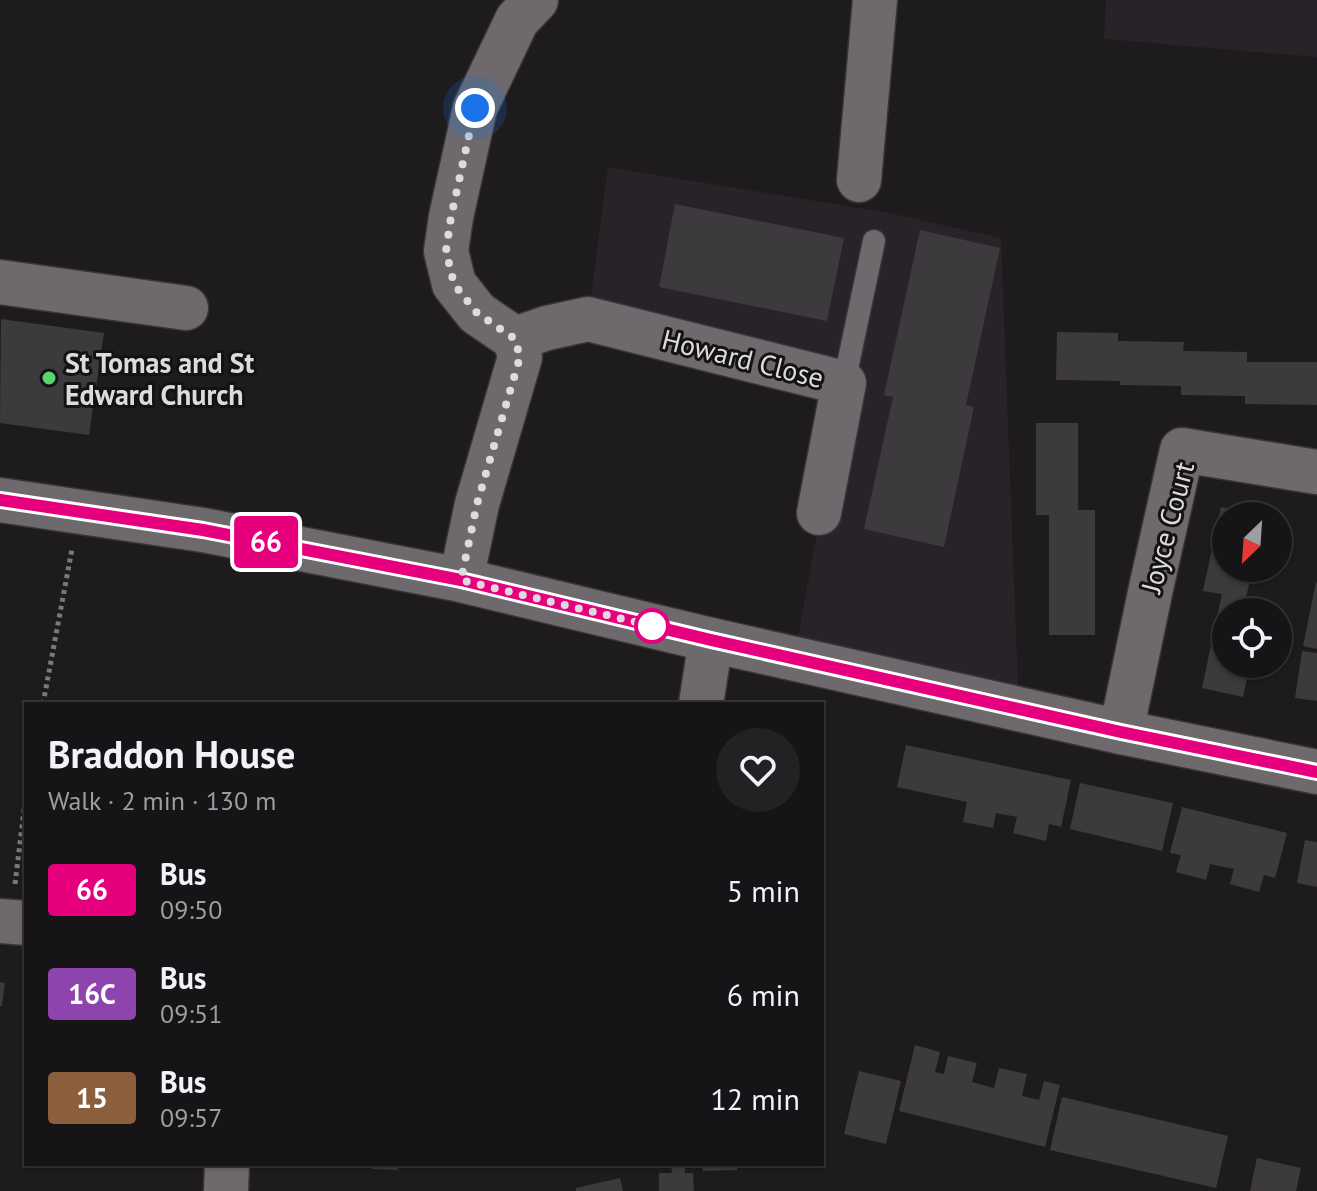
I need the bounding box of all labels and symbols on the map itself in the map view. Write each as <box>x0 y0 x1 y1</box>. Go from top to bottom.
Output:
your location <box>455 88 495 128</box>
street label: Howard Close <box>658 320 828 396</box>
place label: St Tomas and St Edward Church <box>65 344 255 413</box>
marker: St Tomas and St Edward Church <box>40 369 58 387</box>
street label: Joyce Court <box>1132 457 1202 598</box>
north arrow <box>1212 502 1292 582</box>
line badge: 66 <box>230 516 302 568</box>
unlabelled marker <box>635 609 669 643</box>

